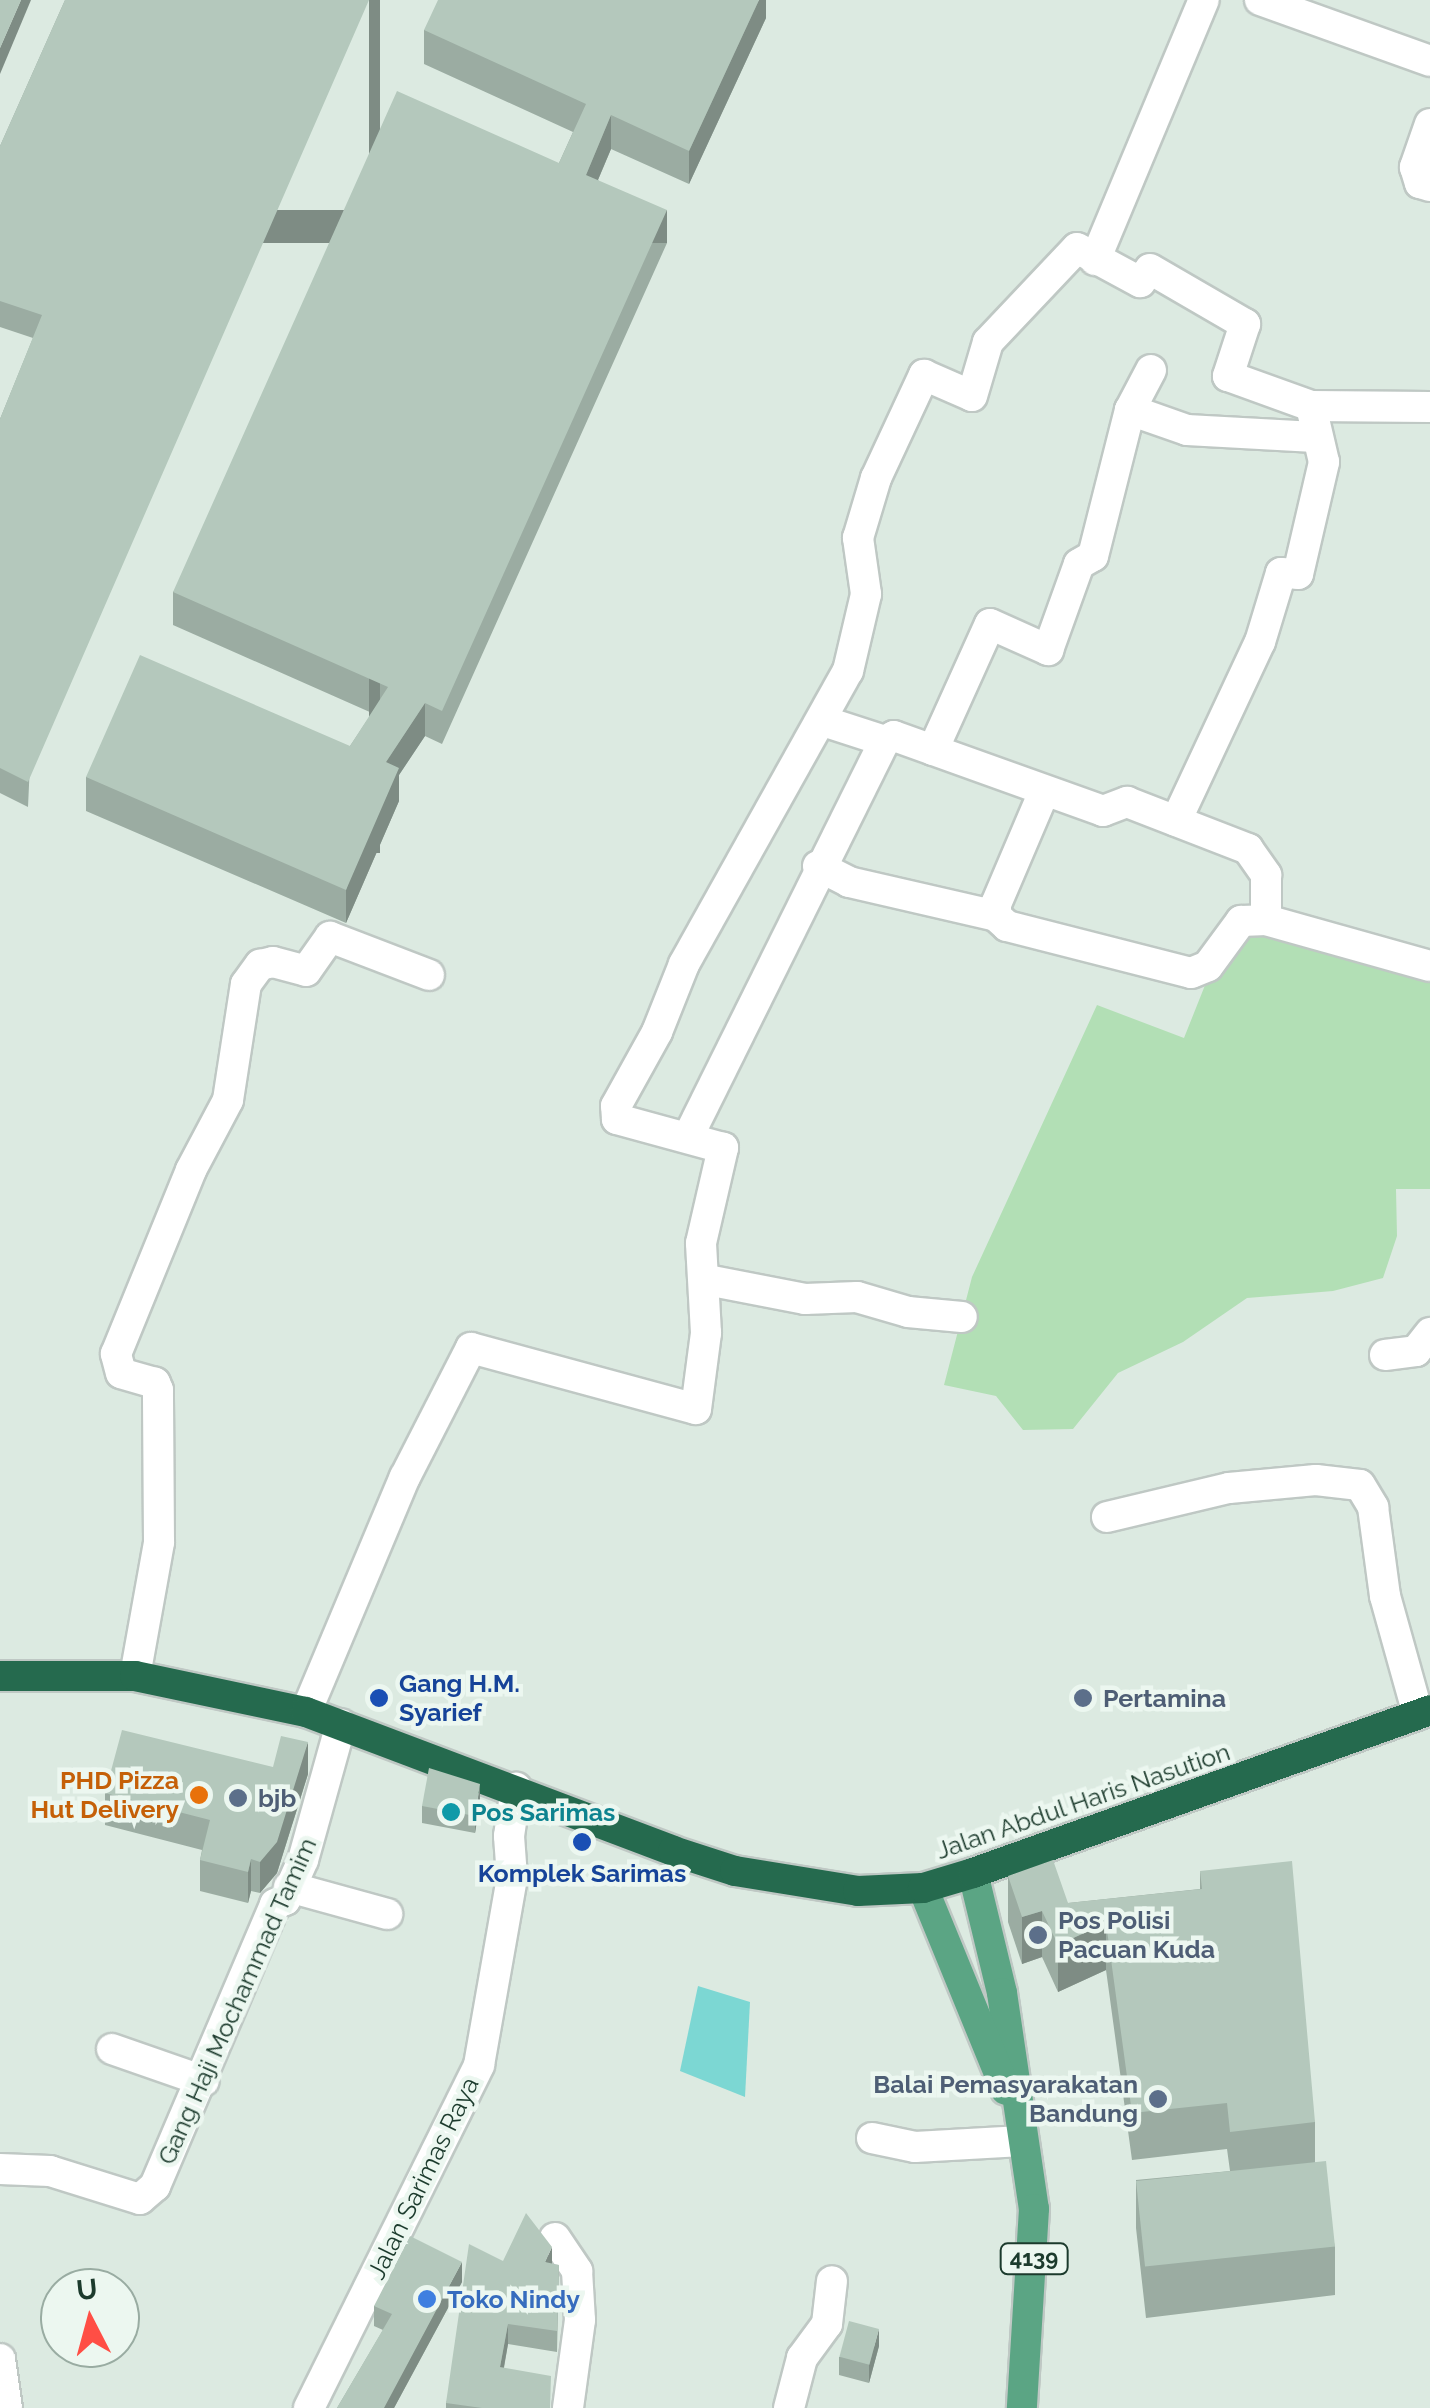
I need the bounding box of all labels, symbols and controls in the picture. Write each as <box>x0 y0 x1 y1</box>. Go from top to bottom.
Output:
place label: Gang H.M. Syarief <box>399 1669 520 1728</box>
place label: Pertamina <box>1103 1683 1226 1713</box>
marker: Gang H.M. Syarief <box>368 1687 390 1709</box>
marker: Pertamina <box>1072 1687 1094 1709</box>
street label: Jalan Abdul Haris Nasution <box>931 1736 1235 1866</box>
place label: PHD Pizza Hut Delivery <box>30 1766 179 1825</box>
place label: bjb <box>258 1783 296 1813</box>
marker: PHD Pizza Hut Delivery <box>188 1784 210 1806</box>
marker: bjb <box>227 1787 249 1809</box>
place label: Pos Sarimas <box>471 1797 615 1827</box>
marker: Pos Sarimas <box>440 1801 462 1823</box>
marker: Komplek Sarimas <box>571 1831 593 1853</box>
street label: Gang Haji Mochammad Tamim <box>151 1833 323 2169</box>
place label: Komplek Sarimas <box>478 1858 686 1888</box>
place label: Pos Polisi Pacuan Kuda <box>1058 1906 1215 1965</box>
marker: Pos Polisi Pacuan Kuda <box>1027 1924 1049 1946</box>
place label: Balai Pemasyarakatan Bandung <box>873 2070 1138 2129</box>
street label: Jalan Sarimas Raya <box>361 2072 485 2284</box>
marker: Balai Pemasyarakatan Bandung <box>1147 2088 1169 2110</box>
road number: 4139 <box>999 2242 1069 2276</box>
north arrow <box>40 2268 140 2368</box>
text: U <box>75 2272 99 2307</box>
place label: Toko Nindy <box>447 2284 580 2314</box>
marker: Toko Nindy <box>416 2288 438 2310</box>

